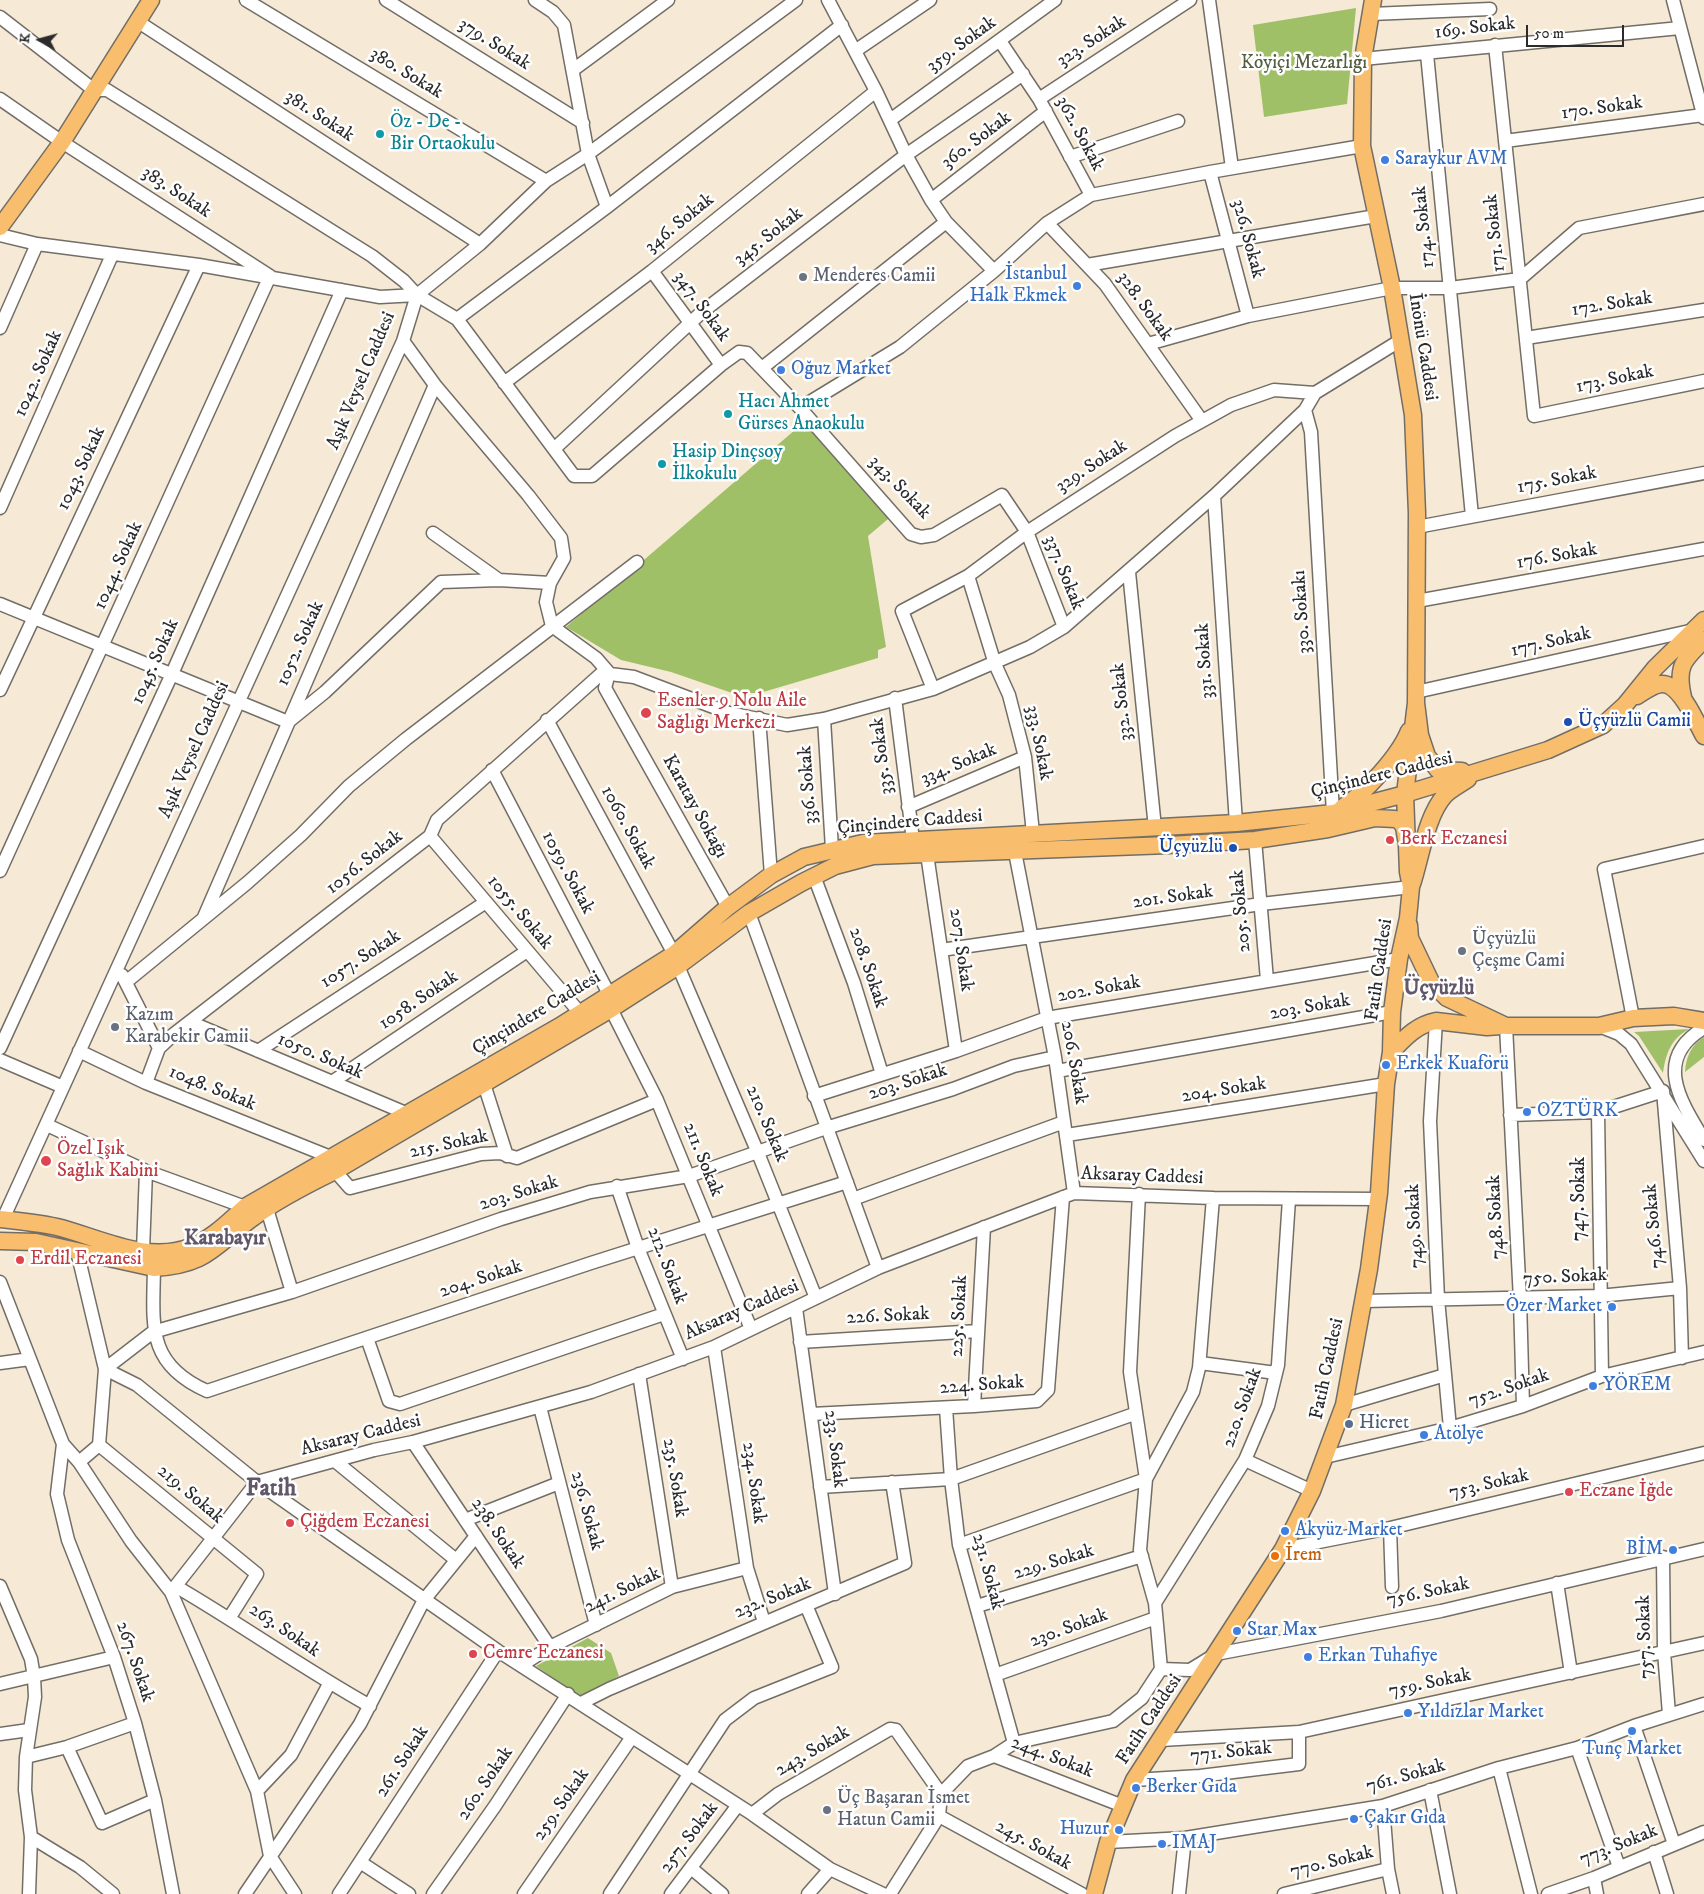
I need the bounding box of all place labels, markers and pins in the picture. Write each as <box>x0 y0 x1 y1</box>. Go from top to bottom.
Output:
place label: Öz - De - Bir Ortaokulu <box>390 112 495 156</box>
marker: Öz - De - Bir Ortaokulu <box>374 128 386 140</box>
place label: Saraykur AVM <box>1395 149 1507 171</box>
marker: Saraykur AVM <box>1379 154 1391 166</box>
place label: İstanbul Halk Ekmek <box>969 264 1067 308</box>
place label: Menderes Camii <box>813 266 935 288</box>
marker: Menderes Camii <box>797 271 809 283</box>
marker: İstanbul Halk Ekmek <box>1071 280 1083 292</box>
place label: Oğuz Market <box>791 359 891 381</box>
marker: Oğuz Market <box>775 364 787 376</box>
place label: Hacı Ahmet Gürses Anaokulu <box>738 392 865 436</box>
marker: Hacı Ahmet Gürses Anaokulu <box>722 408 734 420</box>
place label: Hasip Dinçsoy İlkokulu <box>672 442 783 486</box>
marker: Hasip Dinçsoy İlkokulu <box>656 458 668 470</box>
place label: Esenler 9 Nolu Aile Sağlığı Merkezi <box>657 691 807 735</box>
marker: Esenler 9 Nolu Aile Sağlığı Merkezi <box>639 706 653 720</box>
place label: Üçyüzlü Camii <box>1578 711 1691 733</box>
marker: Üçyüzlü Camii <box>1562 716 1574 728</box>
place label: Berk Eczanesi <box>1400 829 1507 851</box>
marker: Berk Eczanesi <box>1384 834 1396 846</box>
place label: Üçyüzlü <box>1159 837 1223 859</box>
marker: Üçyüzlü <box>1227 842 1239 854</box>
place label: Üçyüzlü Çeşme Cami <box>1472 929 1565 973</box>
marker: Üçyüzlü Çeşme Cami <box>1456 945 1468 957</box>
place label: Kazım Karabekir Camii <box>125 1005 249 1049</box>
marker: Kazım Karabekir Camii <box>109 1021 121 1033</box>
place label: Erkek Kuaförü <box>1396 1054 1509 1076</box>
marker: Erkek Kuaförü <box>1380 1059 1392 1071</box>
place label: OZTÜRK <box>1537 1101 1618 1123</box>
marker: OZTÜRK <box>1521 1106 1533 1118</box>
place label: Özel Işık Sağlık Kabini <box>57 1139 158 1183</box>
marker: Özel Işık Sağlık Kabini <box>39 1154 53 1168</box>
place label: Erdil Eczanesi <box>30 1249 142 1271</box>
marker: Erdil Eczanesi <box>14 1254 26 1266</box>
place label: Özer Market <box>1506 1296 1602 1318</box>
marker: Özer Market <box>1606 1301 1618 1313</box>
place label: YÖREM <box>1603 1375 1671 1397</box>
marker: YÖREM <box>1587 1380 1599 1392</box>
place label: Hicret <box>1359 1413 1409 1435</box>
marker: Hicret <box>1343 1418 1355 1430</box>
place label: Atölye <box>1434 1424 1484 1446</box>
marker: Atölye <box>1418 1429 1430 1441</box>
place label: Eczane İğde <box>1579 1481 1673 1503</box>
marker: Eczane İğde <box>1563 1486 1575 1498</box>
place label: Çiğdem Eczanesi <box>300 1512 429 1534</box>
marker: Çiğdem Eczanesi <box>284 1517 296 1529</box>
place label: Akyüz Market <box>1295 1520 1403 1542</box>
marker: Akyüz Market <box>1279 1525 1291 1537</box>
place label: BİM <box>1626 1539 1663 1561</box>
marker: BİM <box>1667 1544 1679 1556</box>
place label: İrem <box>1285 1545 1322 1567</box>
marker: İrem <box>1269 1550 1281 1562</box>
place label: Star Max <box>1247 1620 1317 1642</box>
marker: Star Max <box>1231 1625 1243 1637</box>
place label: Cemre Eczanesi <box>483 1643 604 1665</box>
place label: Erkan Tuhafiye <box>1318 1646 1438 1668</box>
marker: Cemre Eczanesi <box>467 1648 479 1660</box>
marker: Erkan Tuhafiye <box>1302 1651 1314 1663</box>
place label: Yıldızlar Market <box>1418 1702 1544 1724</box>
marker: Yıldızlar Market <box>1402 1707 1414 1719</box>
marker: Tunç Market <box>1626 1725 1638 1737</box>
place label: Tunç Market <box>1582 1739 1682 1761</box>
place label: Berker Gıda <box>1146 1777 1237 1799</box>
marker: Berker Gıda <box>1130 1782 1142 1794</box>
place label: Üç Başaran İsmet Hatun Camii <box>837 1788 970 1832</box>
marker: Üç Başaran İsmet Hatun Camii <box>821 1804 833 1816</box>
place label: Çakır Gıda <box>1364 1808 1446 1830</box>
marker: Çakır Gıda <box>1348 1813 1360 1825</box>
place label: Huzur <box>1060 1819 1109 1841</box>
marker: Huzur <box>1113 1824 1125 1836</box>
place label: IMAJ <box>1172 1833 1217 1855</box>
marker: IMAJ <box>1156 1838 1168 1850</box>

